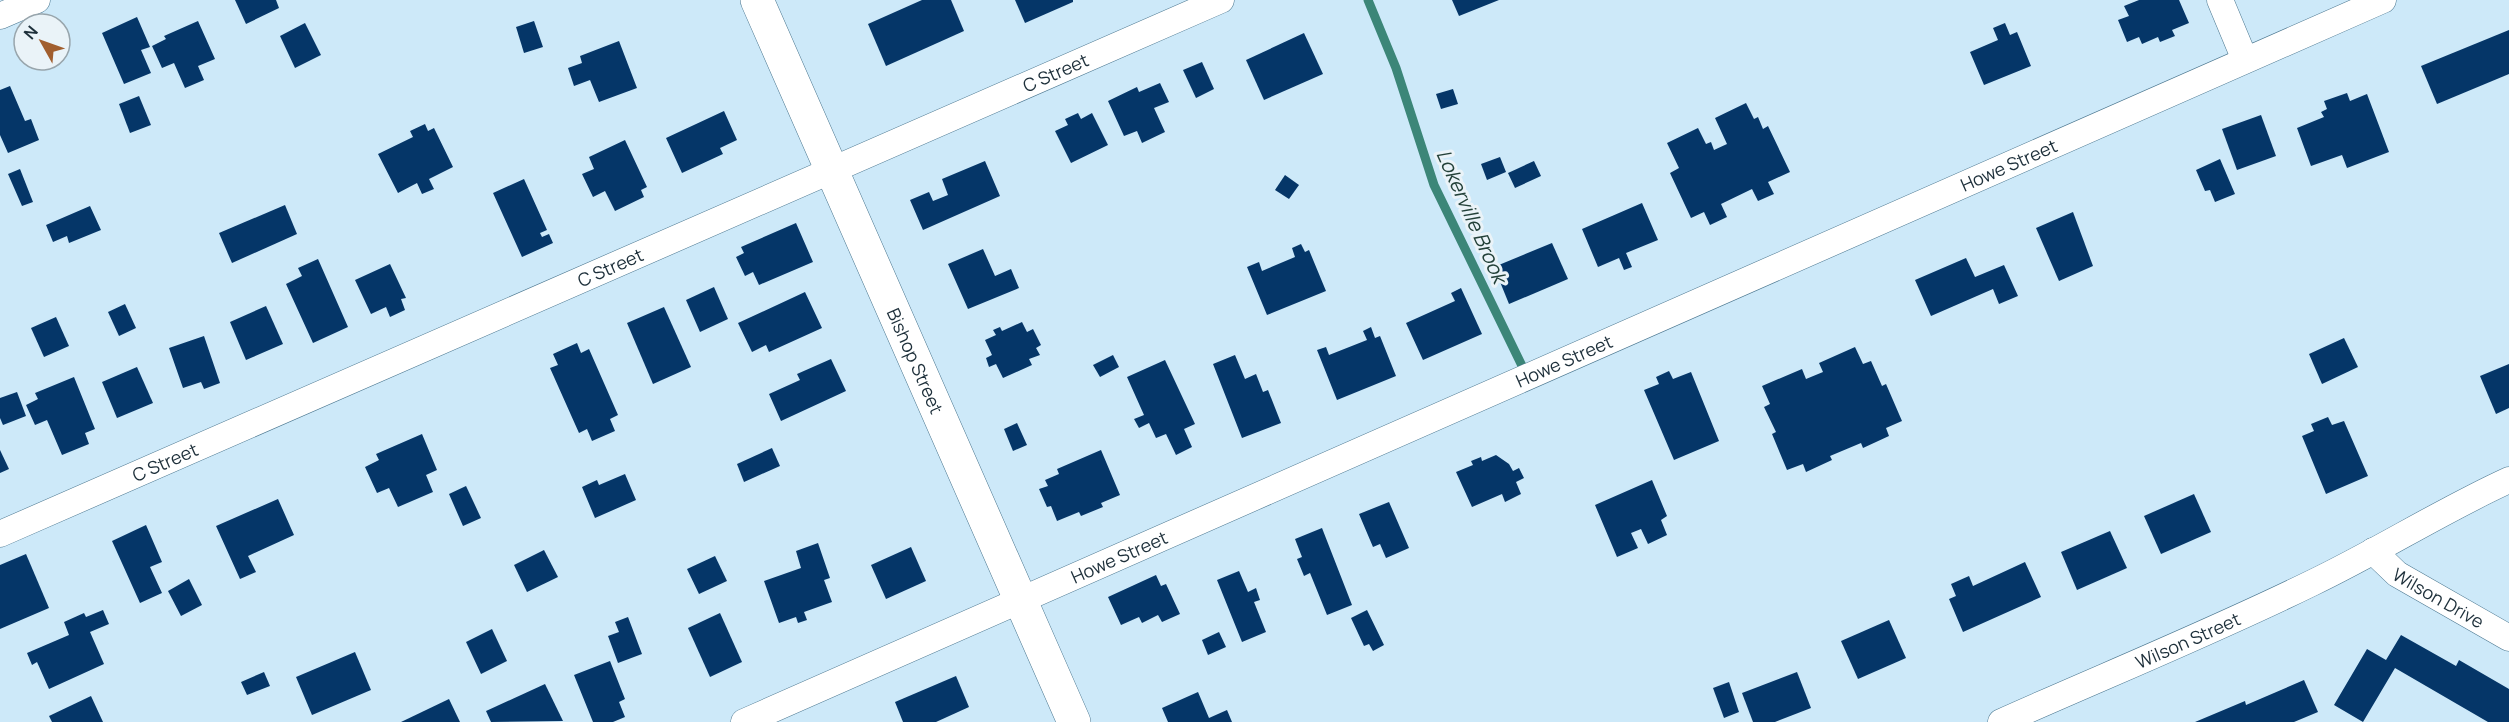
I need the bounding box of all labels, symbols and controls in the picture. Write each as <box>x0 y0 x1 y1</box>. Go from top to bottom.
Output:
north arrow <box>12 12 72 72</box>
text: N <box>18 21 43 44</box>
street label: C Street <box>1019 47 1092 97</box>
street label: Howe Street <box>1957 133 2061 197</box>
water label: Lokerville Brook <box>1431 145 1515 290</box>
street label: C Street <box>574 242 647 292</box>
street label: Bishop Street <box>882 304 949 417</box>
street label: Howe Street <box>1512 329 1616 393</box>
street label: C Street <box>128 437 202 487</box>
street label: Howe Street <box>1067 525 1171 588</box>
street label: Wilson Drive <box>2388 562 2488 633</box>
street label: Wilson Street <box>2132 606 2244 674</box>

